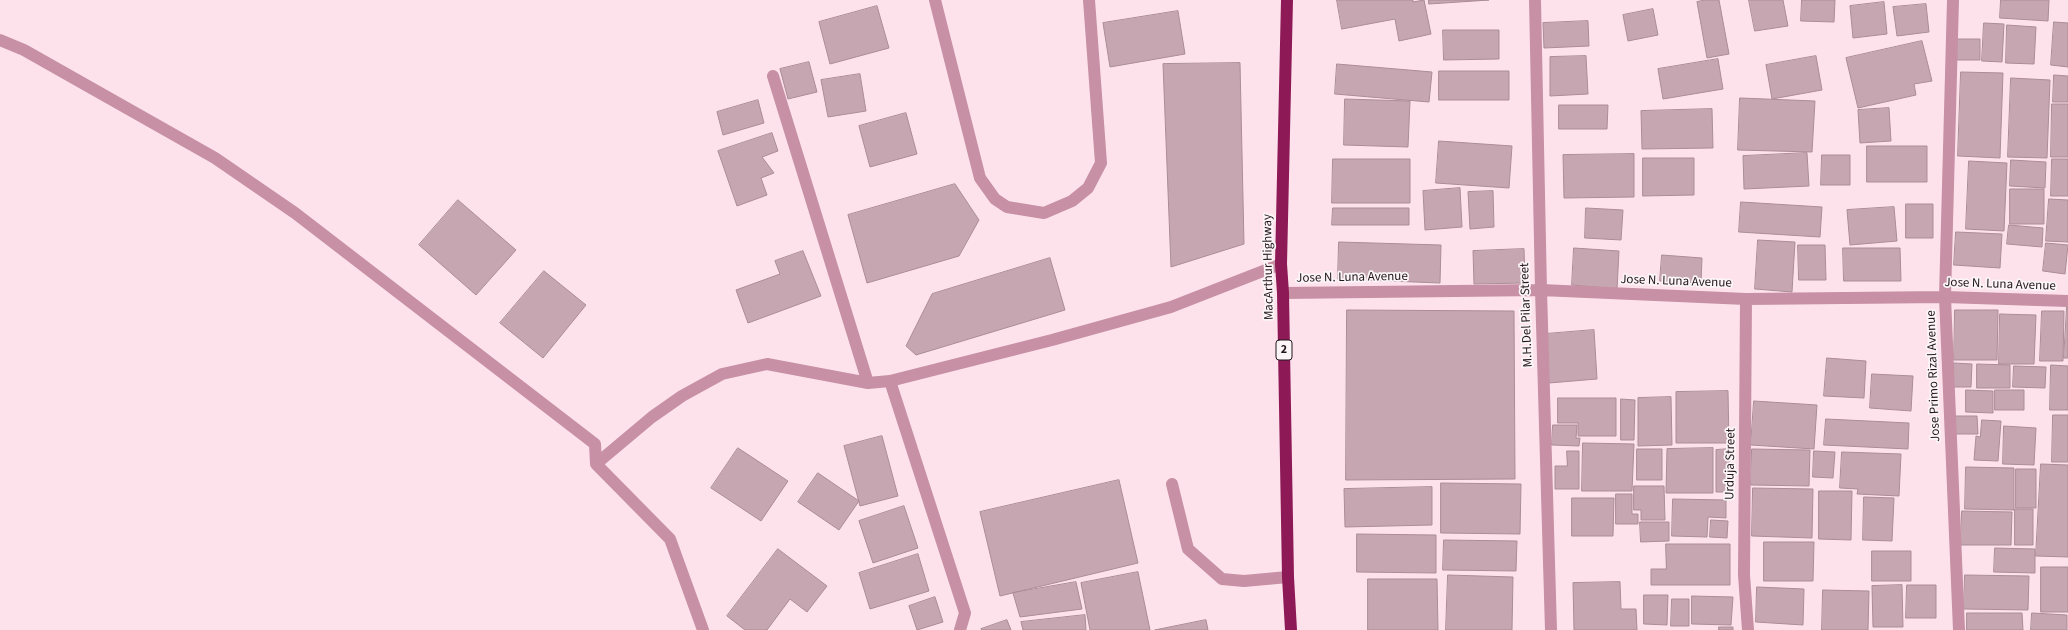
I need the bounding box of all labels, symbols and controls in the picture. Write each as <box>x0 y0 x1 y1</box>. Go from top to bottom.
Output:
street label: MacArthur Highway <box>1260 214 1278 320</box>
street label: M.H.Del Pilar Street <box>1517 262 1537 368</box>
street label: Jose N. Luna Avenue <box>1296 269 1408 287</box>
street label: Jose N. Luna Avenue <box>1620 272 1732 292</box>
street label: Jose N. Luna Avenue <box>1944 275 2056 295</box>
street label: Jose Primo Rizal Avenue <box>1924 310 1944 442</box>
road number: 2 <box>1276 340 1292 360</box>
street label: Urduja Street <box>1723 428 1739 500</box>

